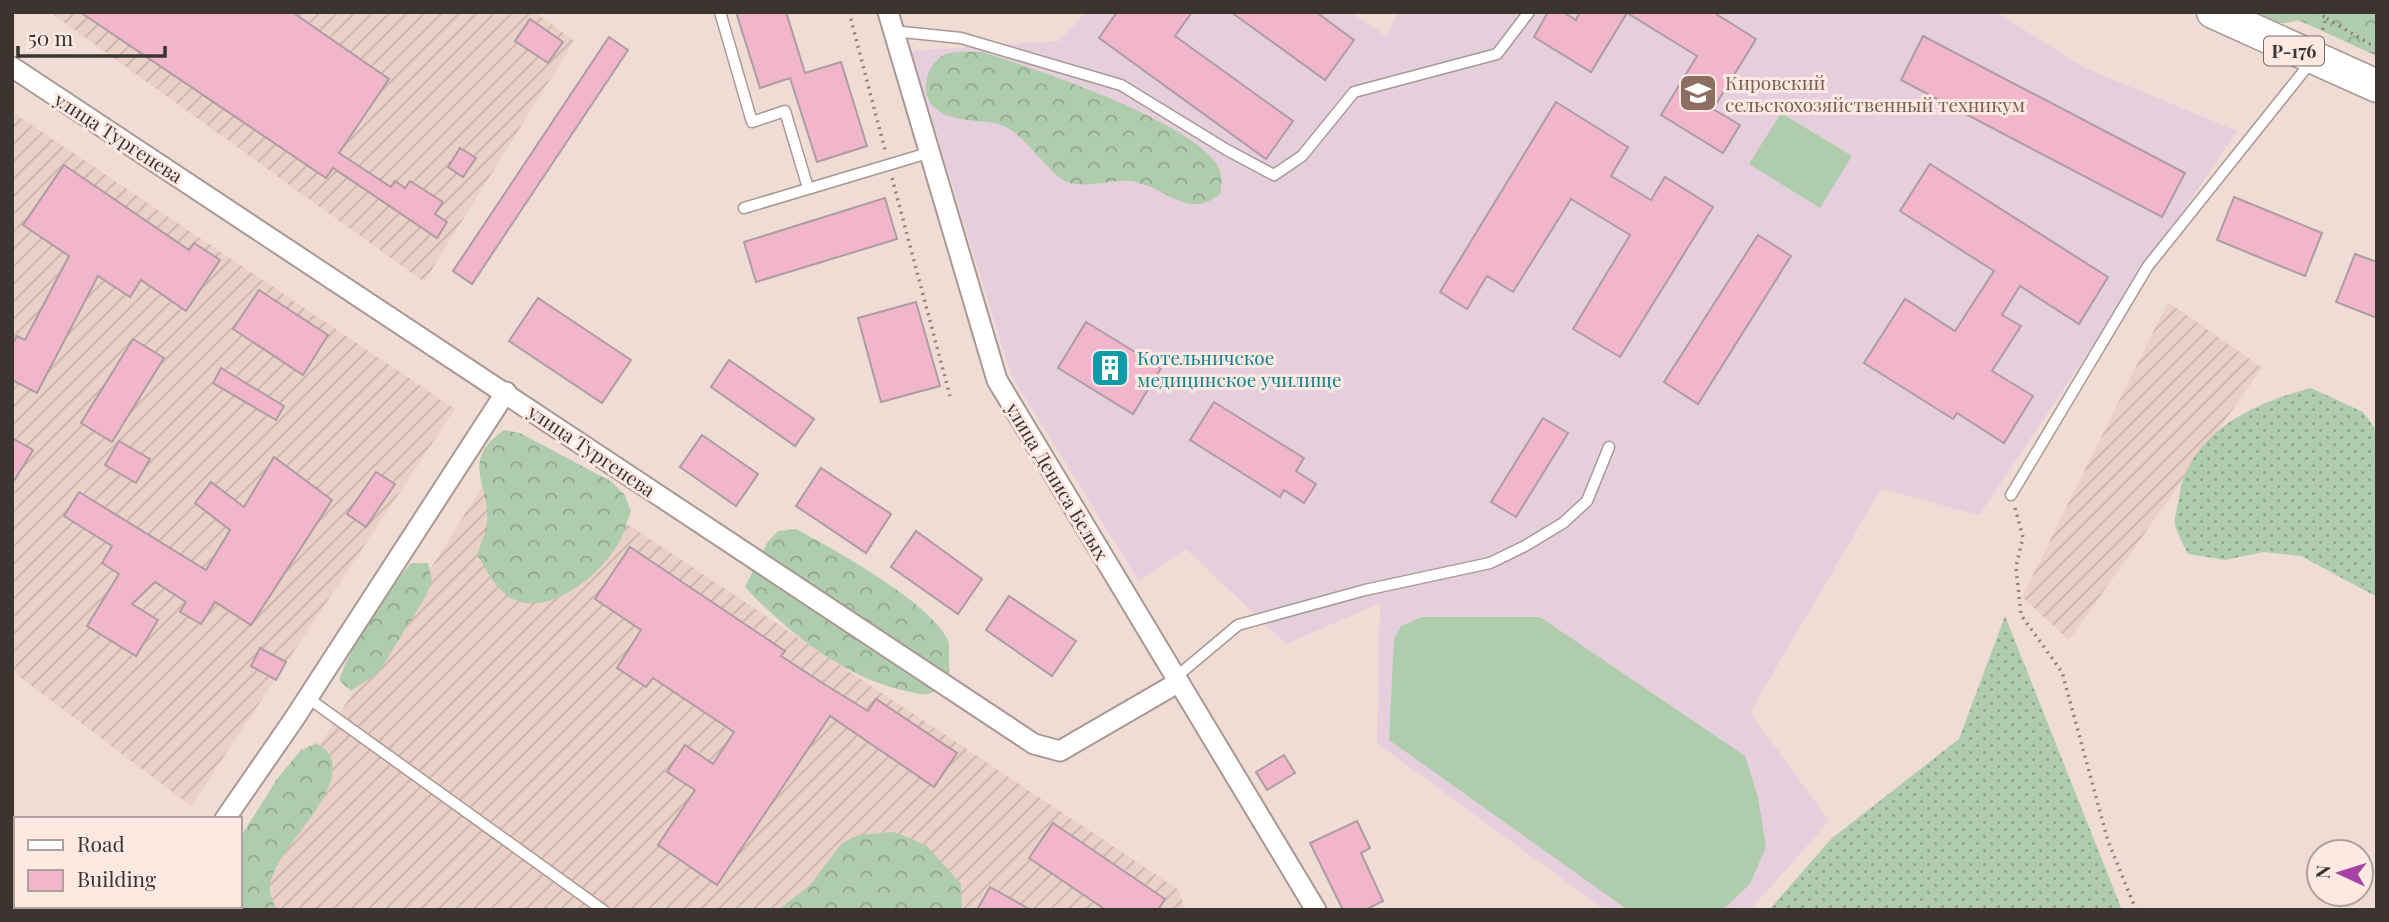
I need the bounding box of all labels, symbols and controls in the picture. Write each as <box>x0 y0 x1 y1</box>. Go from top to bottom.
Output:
scale bar <box>18 14 164 58</box>
text: 50 m <box>28 23 74 51</box>
road number: Р-176 <box>2264 36 2324 66</box>
place label: Кировский сельскохозяйственный техникум <box>1725 69 2025 117</box>
school or university icon: Кировский сельскохозяйственный техникум <box>1677 72 1719 114</box>
street label: улица Тургенева <box>49 85 189 188</box>
place label: Котельничское медицинское училище <box>1137 344 1342 392</box>
building icon: Котельничское медицинское училище <box>1089 347 1131 389</box>
street label: улица Дениса Белых <box>1000 396 1115 565</box>
street label: улица Тургенева <box>523 397 661 502</box>
legend <box>14 817 242 908</box>
text: Road <box>77 829 125 857</box>
north arrow <box>2305 838 2375 908</box>
text: Building <box>77 864 156 892</box>
text: N <box>2309 864 2336 879</box>

